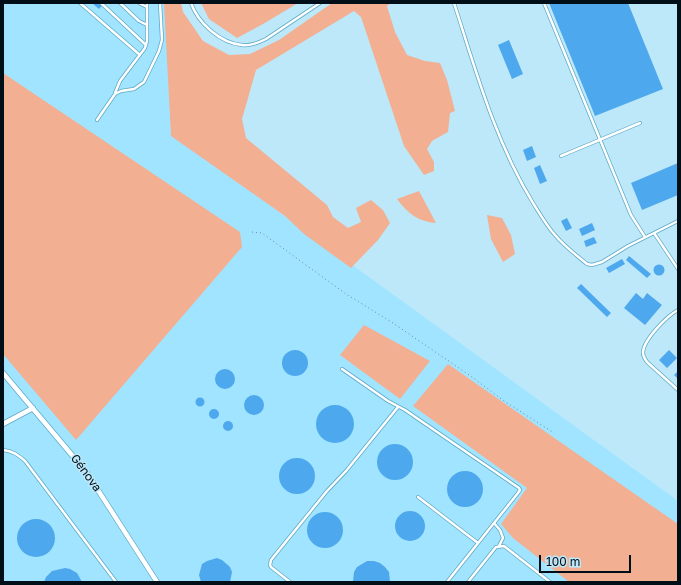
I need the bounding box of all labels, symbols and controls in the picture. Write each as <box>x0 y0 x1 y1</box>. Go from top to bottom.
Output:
street label: Génova <box>68 451 104 495</box>
scale bar <box>541 547 633 573</box>
text: 100 m <box>546 554 580 569</box>

